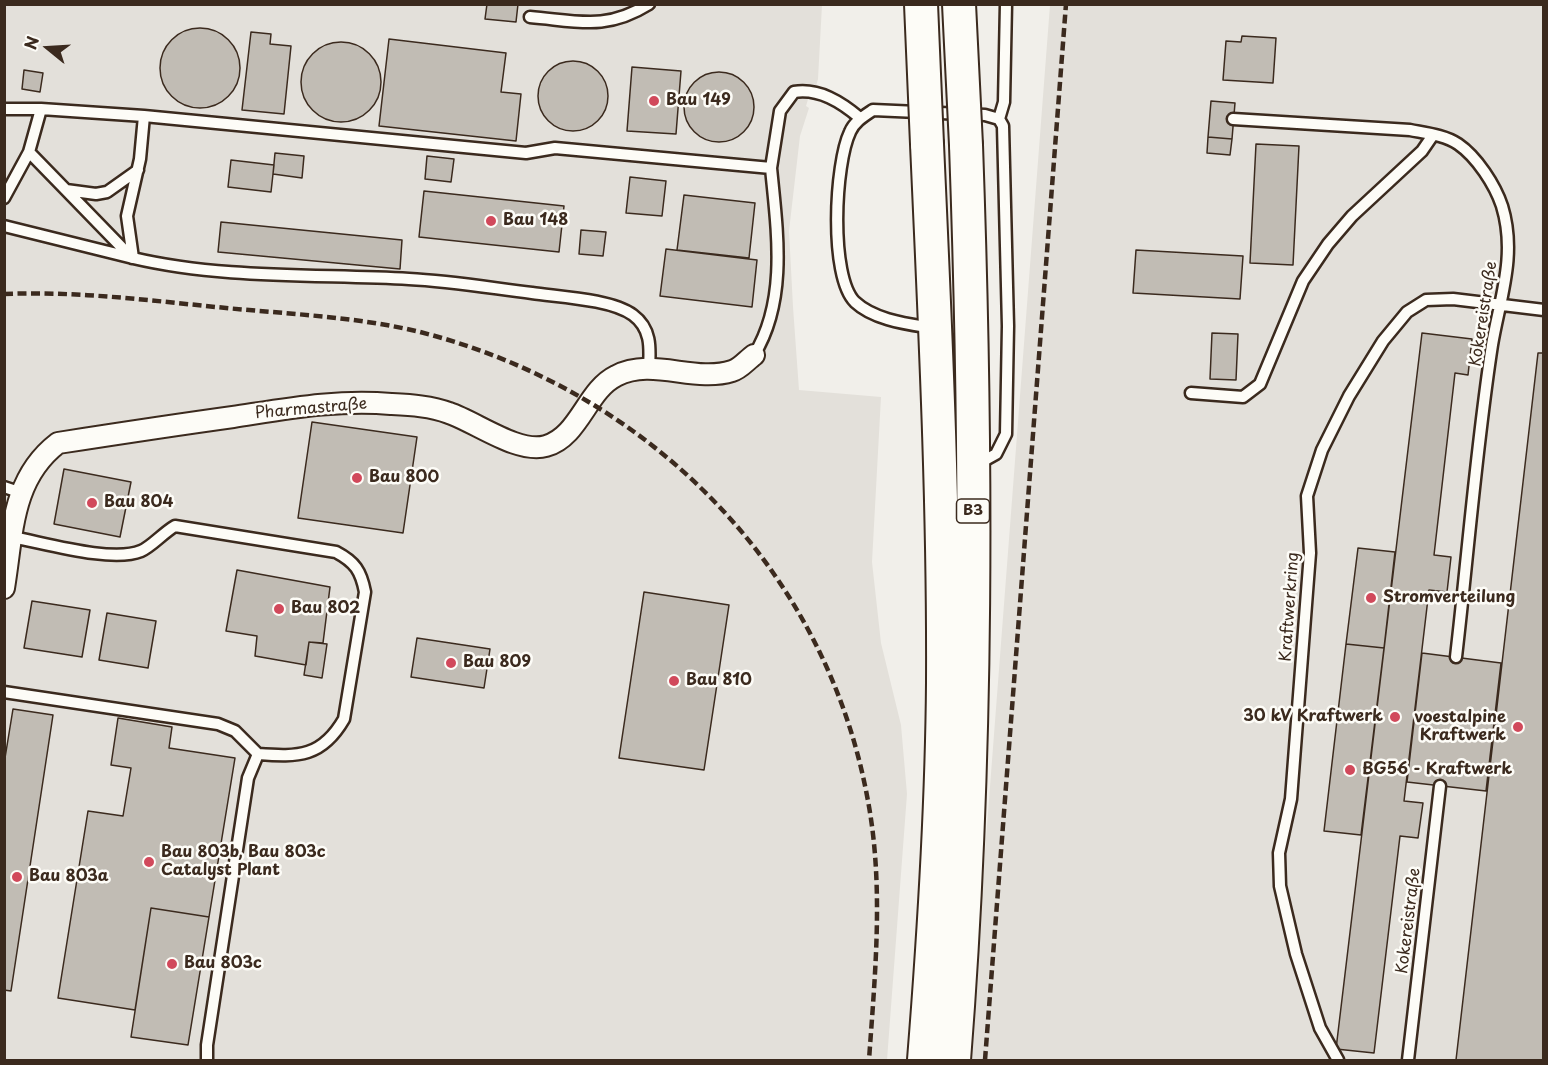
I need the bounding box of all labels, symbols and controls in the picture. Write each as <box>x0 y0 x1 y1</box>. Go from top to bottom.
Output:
north arrow <box>18 18 78 78</box>
text: N <box>18 33 44 52</box>
place label: Bau 149 <box>666 91 731 111</box>
marker: Bau 149 <box>647 94 661 108</box>
place label: Bau 148 <box>503 211 568 231</box>
marker: Bau 148 <box>484 214 498 228</box>
street label: Kokereistraße <box>1466 260 1502 368</box>
street label: Pharmastraße <box>254 395 368 423</box>
place label: Bau 800 <box>369 468 439 488</box>
marker: Bau 800 <box>350 471 364 485</box>
place label: Bau 804 <box>104 493 173 513</box>
marker: Bau 804 <box>85 496 99 510</box>
road number: B3 <box>956 499 990 523</box>
street label: Kraftwerkring <box>1277 552 1303 662</box>
place label: Stromverteilung <box>1383 588 1515 608</box>
marker: Stromverteilung <box>1364 591 1378 605</box>
place label: Bau 802 <box>291 599 360 619</box>
marker: Bau 802 <box>272 602 286 616</box>
place label: Bau 809 <box>463 653 531 673</box>
marker: Bau 809 <box>444 656 458 670</box>
place label: Bau 810 <box>686 671 752 691</box>
marker: Bau 810 <box>667 674 681 688</box>
place label: 30 kV Kraftwerk <box>1243 707 1383 727</box>
place label: voestalpine Kraftwerk <box>1414 708 1506 746</box>
marker: 30 kV Kraftwerk <box>1388 710 1402 724</box>
marker: voestalpine Kraftwerk <box>1511 720 1525 734</box>
place label: BG56 - Kraftwerk <box>1362 760 1512 780</box>
marker: BG56 - Kraftwerk <box>1343 763 1357 777</box>
place label: Bau 803b, Bau 803c Catalyst Plant <box>161 843 326 881</box>
marker: Bau 803b, Bau 803c Catalyst Plant <box>142 855 156 869</box>
place label: Bau 803a <box>29 867 109 887</box>
street label: Kokereistraße <box>1393 867 1425 975</box>
marker: Bau 803a <box>10 870 24 884</box>
place label: Bau 803c <box>184 954 262 974</box>
marker: Bau 803c <box>165 957 179 971</box>

